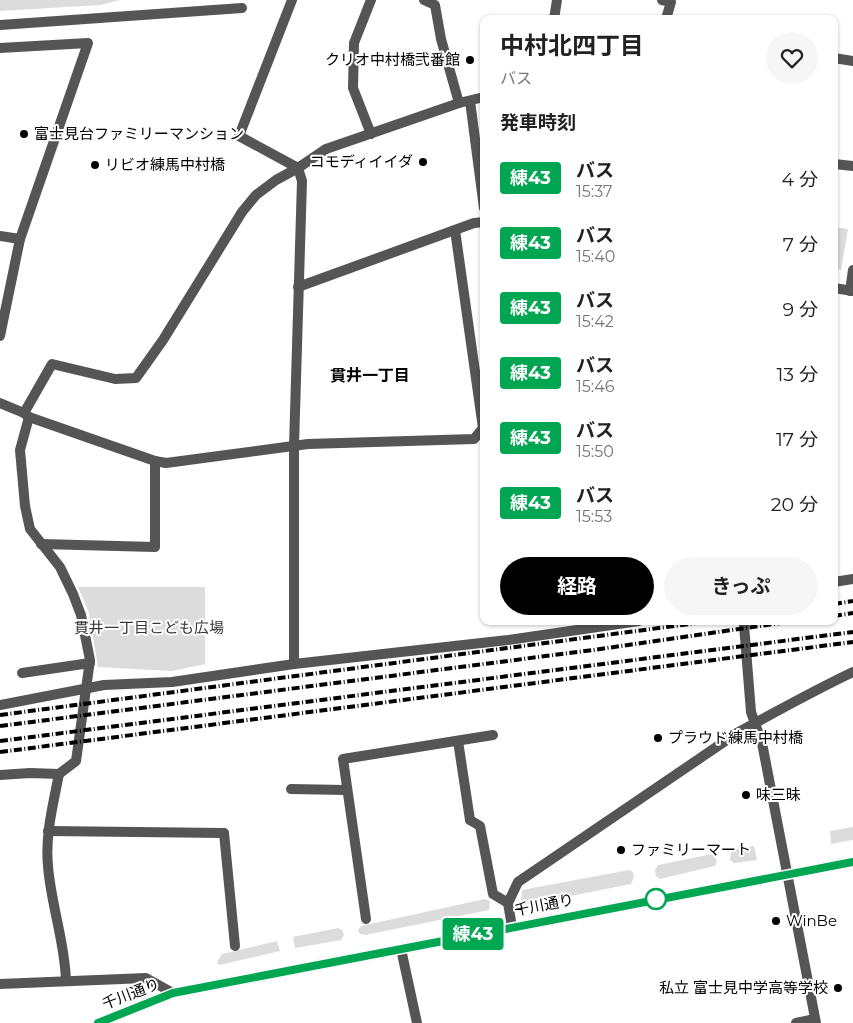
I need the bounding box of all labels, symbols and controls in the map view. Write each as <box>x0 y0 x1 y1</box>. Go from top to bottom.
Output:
text: 中村北四丁目 <box>500 31 644 60</box>
button: heart <box>766 32 818 84</box>
place label: クリオ中村橋弐番館 <box>325 50 460 69</box>
marker: クリオ中村橋弐番館 <box>464 54 476 66</box>
text: バス <box>500 69 532 88</box>
text: 発車時刻 <box>500 111 576 134</box>
place label: 富士見台ファミリーマンション <box>34 124 244 143</box>
marker: 富士見台ファミリーマンション <box>18 128 30 140</box>
place label: コモディイイダ <box>310 152 413 171</box>
place label: リビオ練馬中村橋 <box>105 155 225 174</box>
marker: コモディイイダ <box>417 156 429 168</box>
marker: リビオ練馬中村橋 <box>89 159 101 171</box>
text: バス <box>576 159 614 182</box>
text: 練43 <box>510 167 551 189</box>
text: 4 分 <box>781 168 818 191</box>
text: 15:37 <box>576 182 612 201</box>
text: バス <box>576 224 614 247</box>
text: 練43 <box>510 232 551 254</box>
text: 7 分 <box>783 233 818 256</box>
text: 15:40 <box>576 247 615 266</box>
text: バス <box>576 289 614 312</box>
text: 練43 <box>510 297 551 319</box>
text: 9 分 <box>782 298 818 321</box>
text: 15:42 <box>576 312 614 331</box>
text: バス <box>576 354 614 377</box>
text: 練43 <box>510 362 551 384</box>
text: 13 分 <box>776 363 818 386</box>
district label: 貫井一丁目 <box>330 366 410 385</box>
text: 15:46 <box>576 377 615 396</box>
text: バス <box>576 419 614 442</box>
text: 練43 <box>510 427 551 449</box>
text: 17 分 <box>776 428 818 451</box>
text: 15:50 <box>576 442 614 461</box>
text: バス <box>576 484 614 507</box>
text: 練43 <box>510 492 551 514</box>
text: 20 分 <box>771 493 818 516</box>
text: 15:53 <box>576 507 612 526</box>
button: 経路 <box>500 557 654 615</box>
button: きっぷ <box>664 557 818 615</box>
park label: 貫井一丁目こども広場 <box>74 618 224 637</box>
place label: プラウド練馬中村橋 <box>668 728 803 747</box>
marker: プラウド練馬中村橋 <box>652 732 664 744</box>
place label: 味三昧 <box>756 785 801 804</box>
marker: 味三昧 <box>740 789 752 801</box>
place label: ファミリーマート <box>631 840 751 859</box>
marker: ファミリーマート <box>615 844 627 856</box>
unlabelled marker <box>645 888 667 910</box>
street label: 千川通り <box>513 889 575 920</box>
place label: WinBe <box>786 911 837 930</box>
marker: WinBe <box>770 915 782 927</box>
line badge: 練43 <box>444 918 502 950</box>
text: 練43 <box>453 923 493 945</box>
street label: 千川通り <box>99 974 162 1013</box>
place label: 私立 富士見中学高等学校 <box>659 978 828 997</box>
marker: 私立 富士見中学高等学校 <box>832 982 844 994</box>

